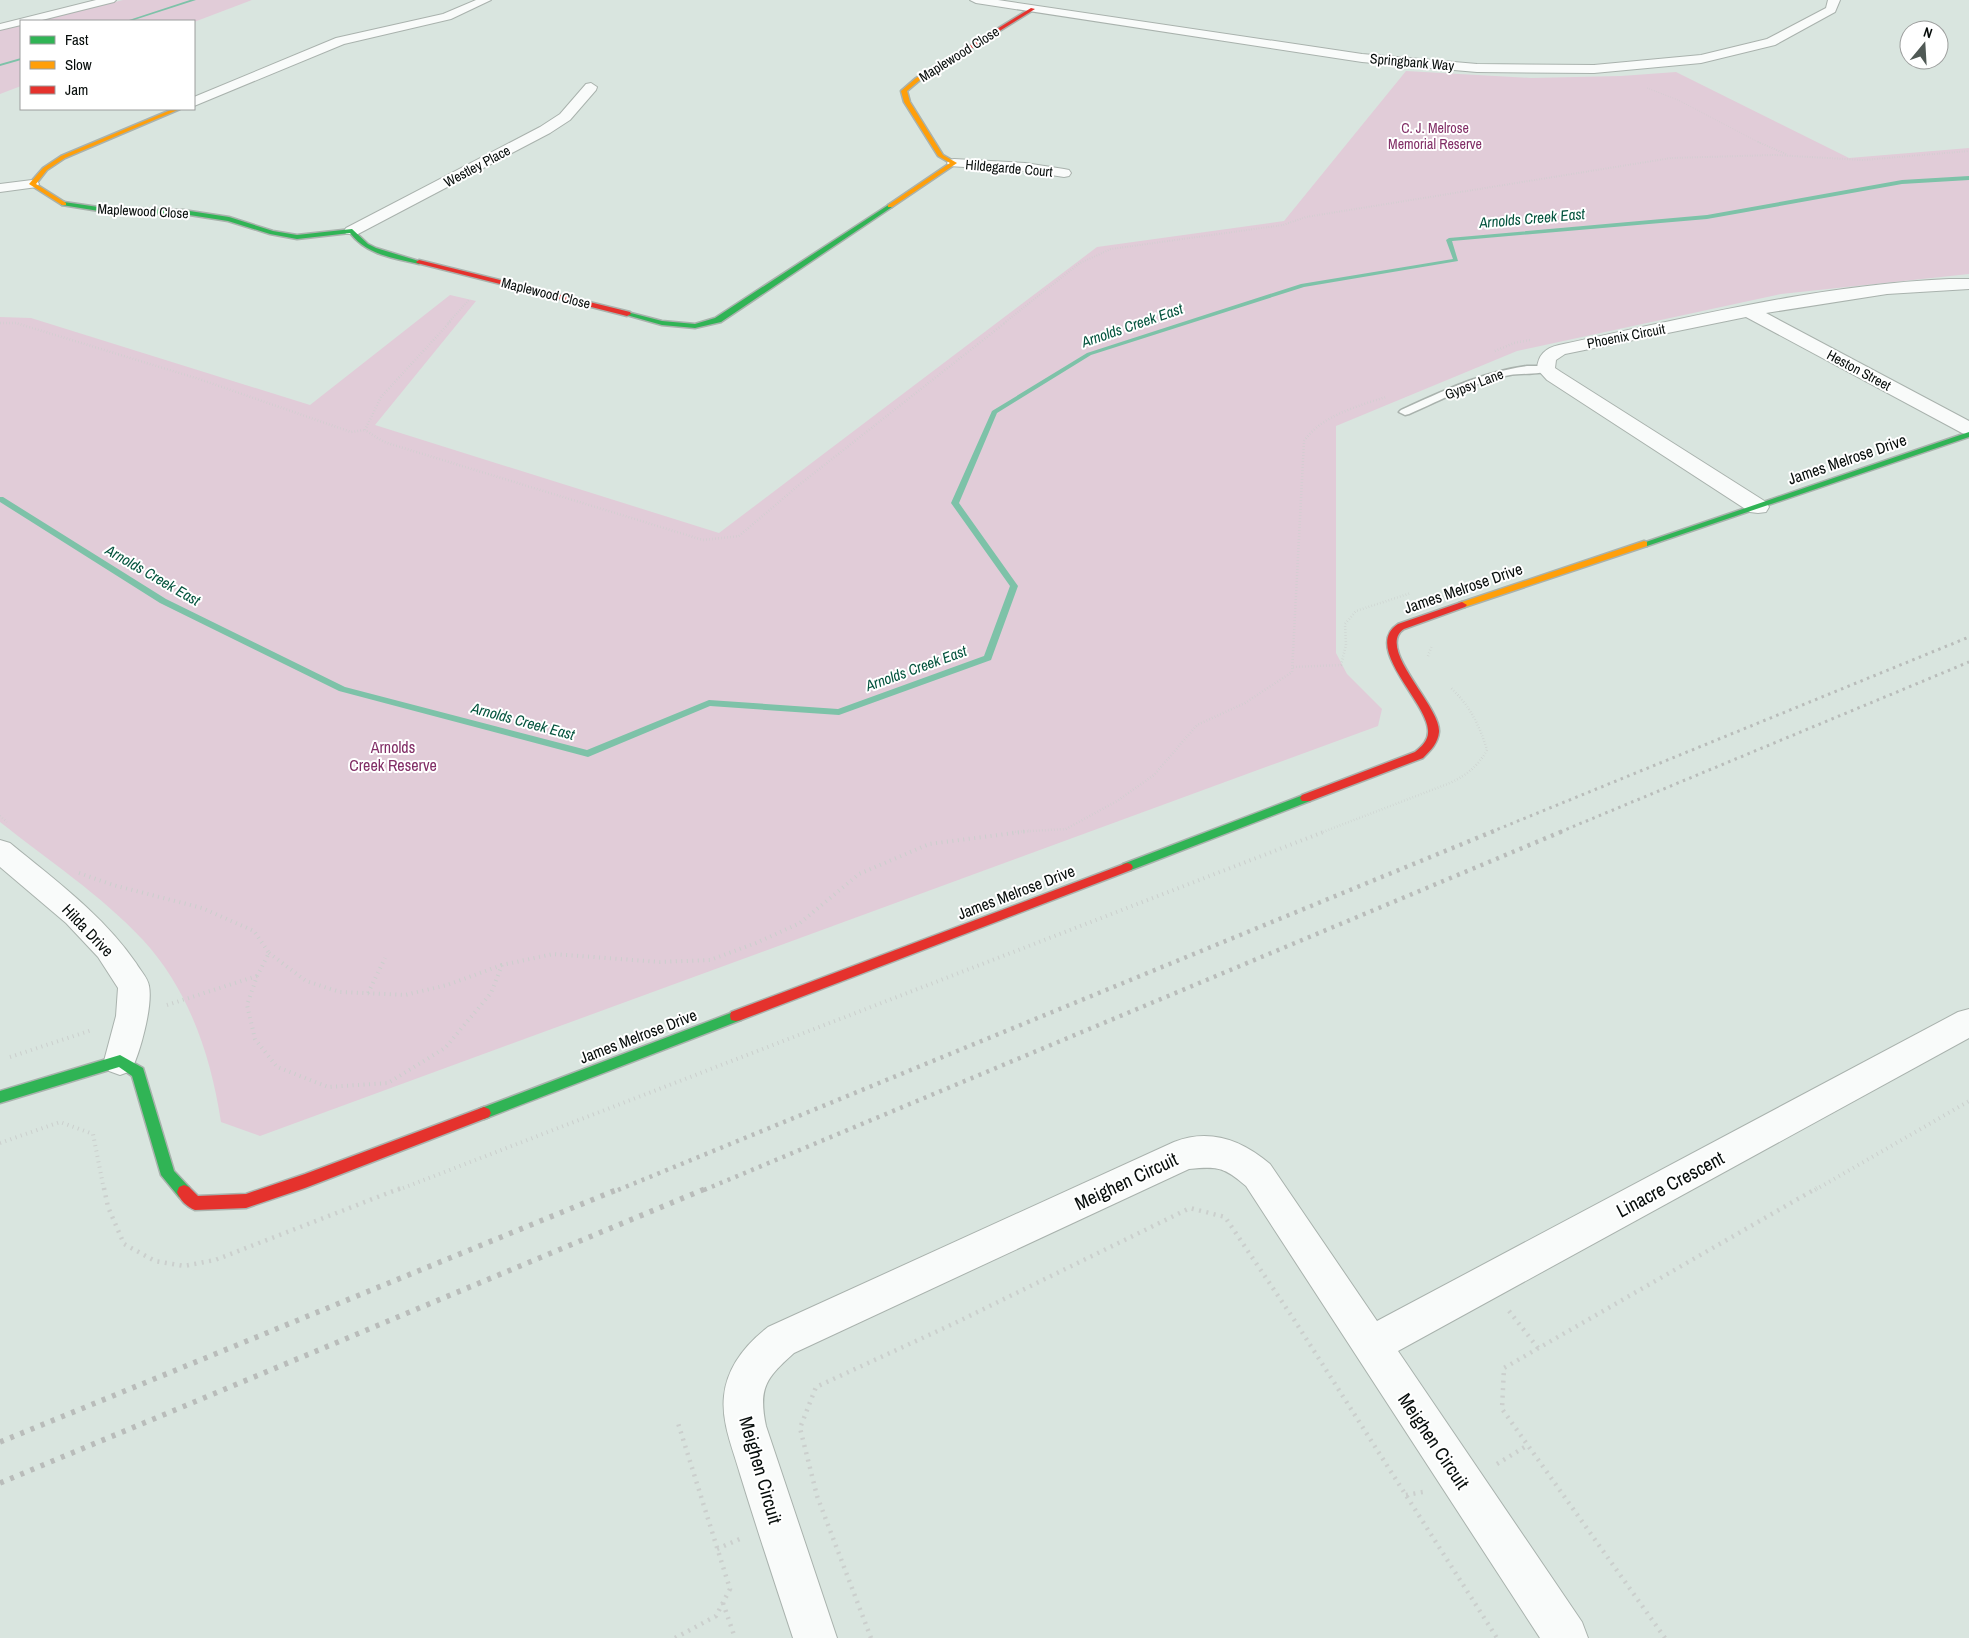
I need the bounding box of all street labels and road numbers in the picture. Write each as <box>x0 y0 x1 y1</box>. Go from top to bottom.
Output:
street label: Maplewood Close <box>916 22 1002 86</box>
street label: Springbank Way <box>1369 49 1455 75</box>
street label: Westley Place <box>441 141 513 191</box>
street label: Hildegarde Court <box>965 155 1053 181</box>
street label: Maplewood Close <box>97 200 189 222</box>
street label: Maplewood Close <box>500 273 592 313</box>
street label: Phoenix Circuit <box>1585 320 1667 352</box>
street label: Heston Street <box>1824 346 1894 394</box>
street label: Gypsy Lane <box>1442 365 1506 403</box>
street label: James Melrose Drive <box>1785 428 1909 490</box>
street label: James Melrose Drive <box>1401 557 1525 619</box>
street label: James Melrose Drive <box>954 860 1078 924</box>
street label: Hilda Drive <box>57 899 119 961</box>
street label: James Melrose Drive <box>576 1004 700 1068</box>
street label: Linacre Crescent <box>1612 1144 1729 1223</box>
street label: Meighen Circuit <box>1070 1146 1182 1216</box>
street label: Meighen Circuit <box>1392 1388 1476 1495</box>
street label: Meighen Circuit <box>733 1413 789 1527</box>

